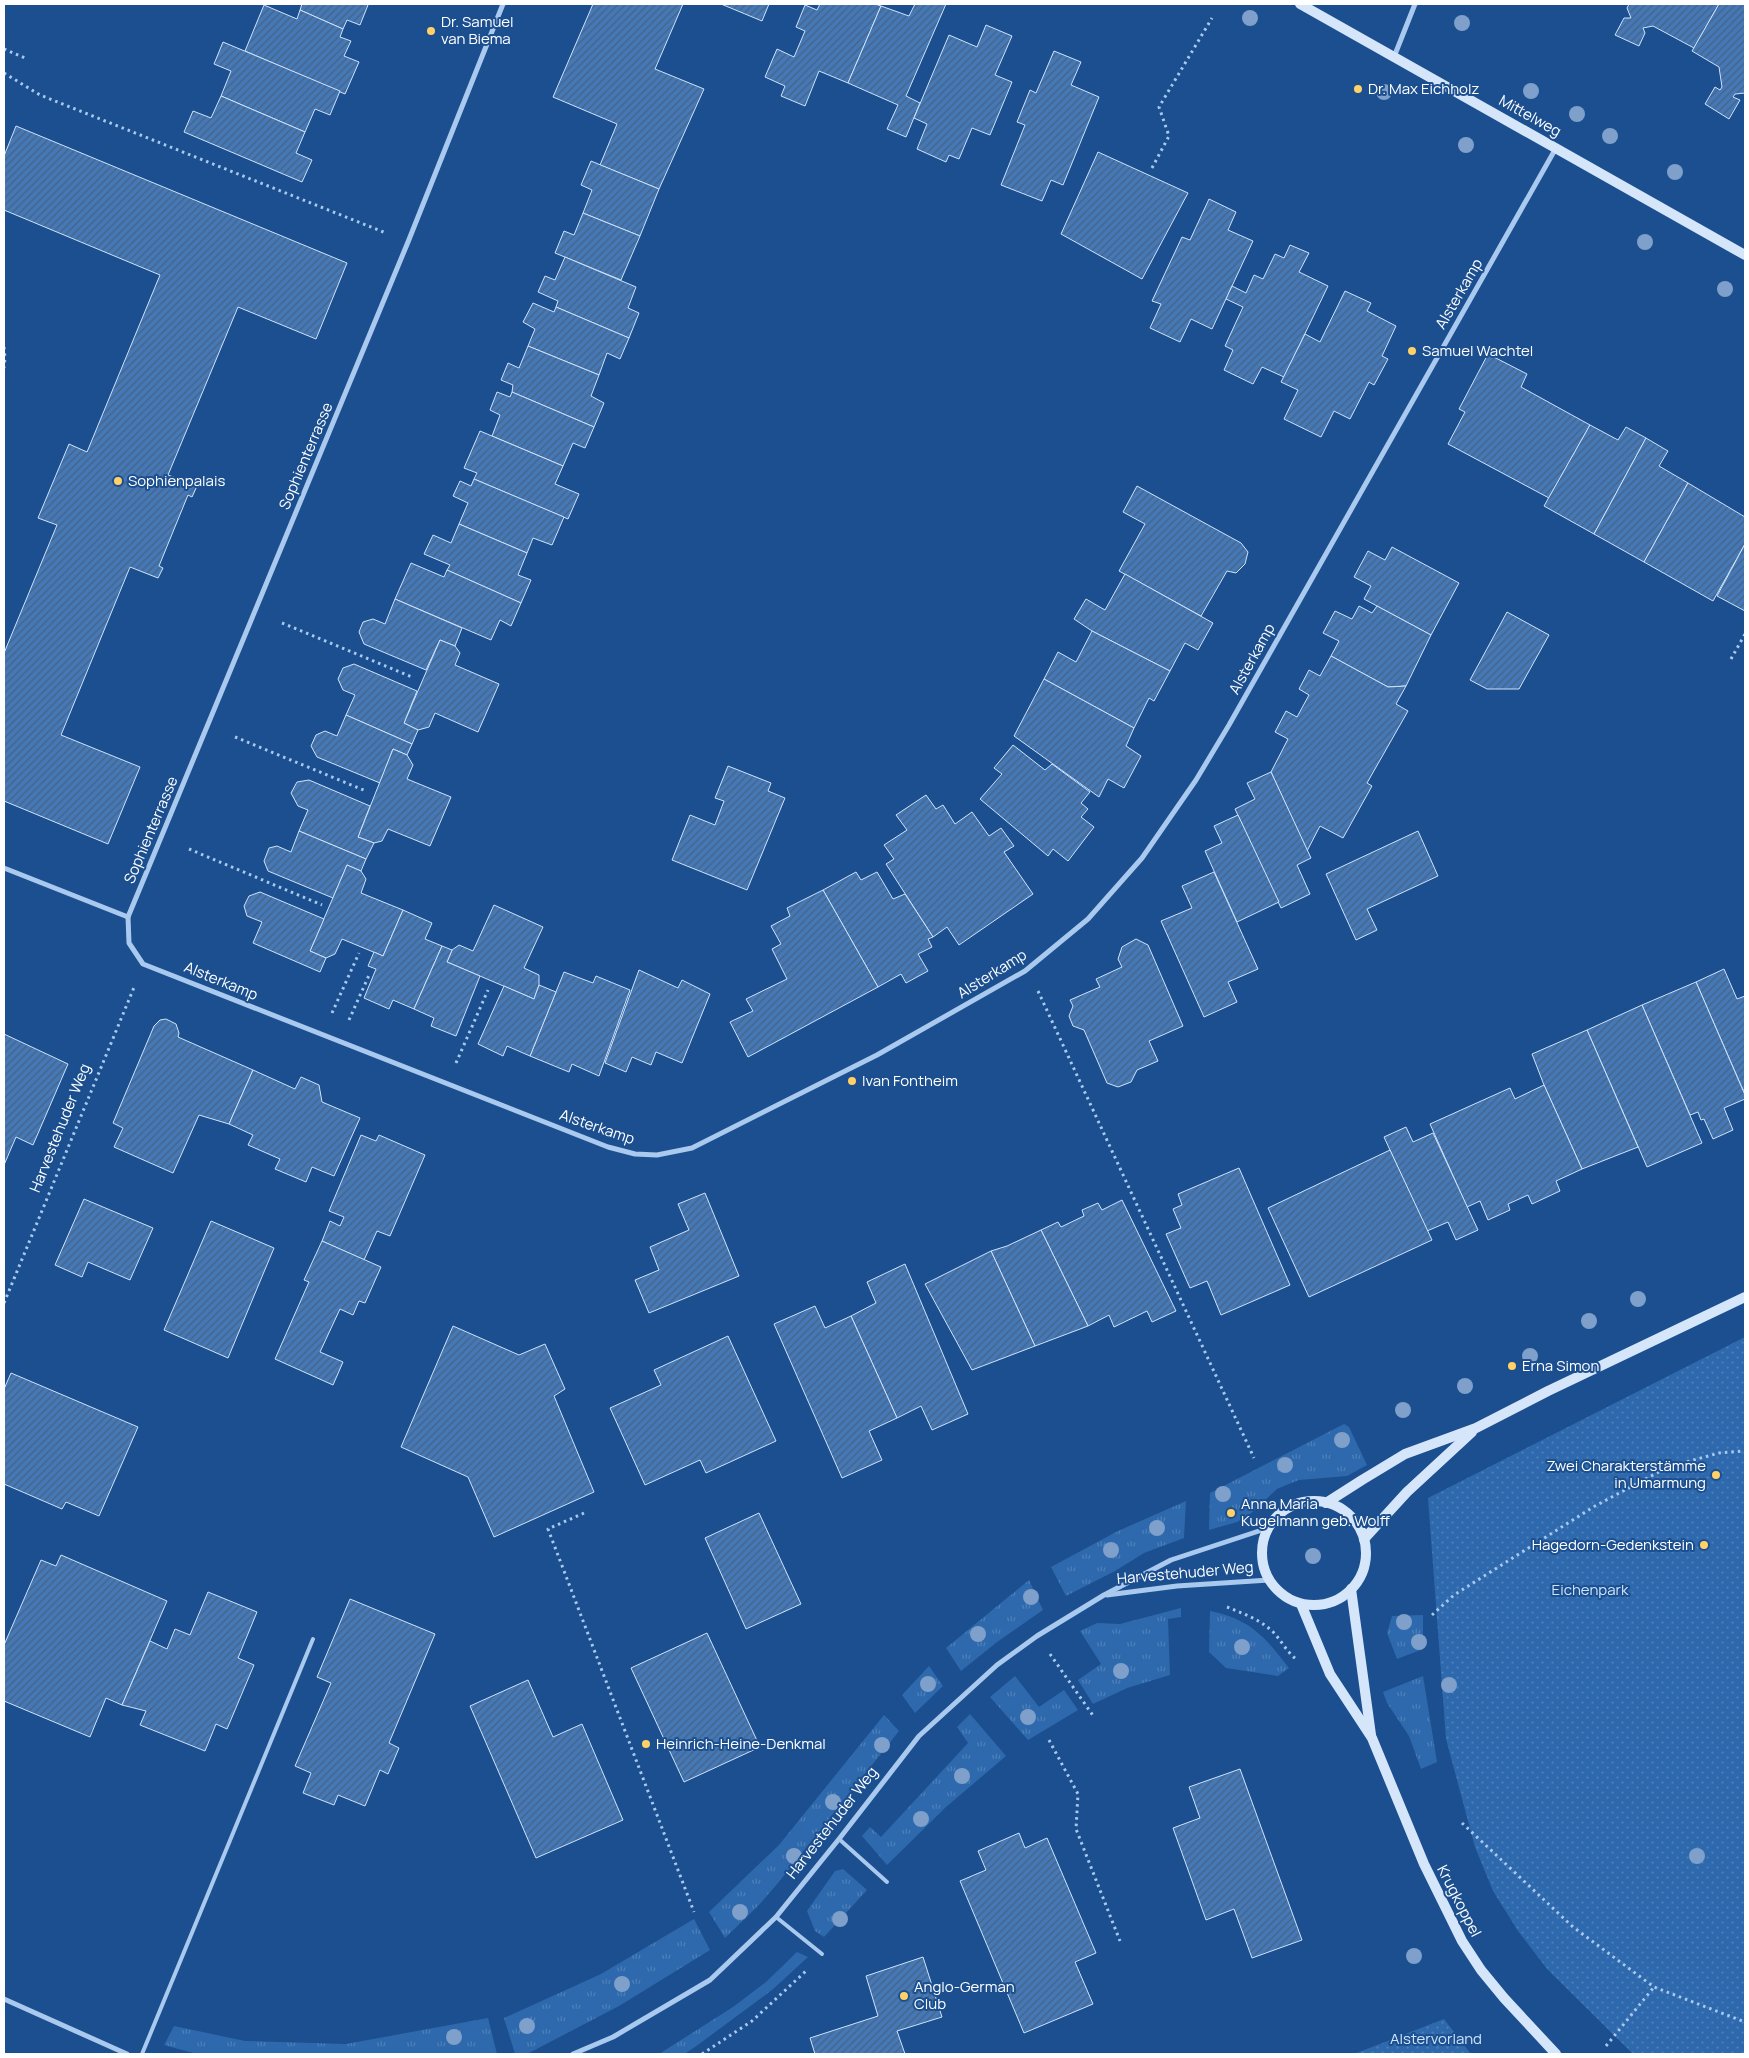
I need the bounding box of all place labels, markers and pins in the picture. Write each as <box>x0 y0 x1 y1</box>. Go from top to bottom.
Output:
place label: Dr. Samuel van Biema <box>441 11 514 49</box>
marker: Dr. Samuel van Biema <box>425 25 437 37</box>
place label: Dr. Max Eichholz <box>1368 78 1479 99</box>
marker: Dr. Max Eichholz <box>1352 83 1364 95</box>
place label: Samuel Wachtel <box>1422 340 1533 361</box>
marker: Samuel Wachtel <box>1406 345 1418 357</box>
place label: Sophienpalais <box>128 470 225 491</box>
marker: Sophienpalais <box>112 475 124 487</box>
place label: Ivan Fontheim <box>862 1070 958 1091</box>
marker: Ivan Fontheim <box>846 1075 858 1087</box>
place label: Erna Simon <box>1522 1355 1599 1376</box>
marker: Erna Simon <box>1506 1360 1518 1372</box>
place label: Zwei Charakterstämme in Umarmung <box>1546 1455 1706 1493</box>
marker: Zwei Charakterstämme in Umarmung <box>1710 1469 1722 1481</box>
place label: Anna Maria Kugelmann geb. Wolff <box>1241 1493 1390 1531</box>
marker: Anna Maria Kugelmann geb. Wolff <box>1225 1507 1237 1519</box>
place label: Hagedorn-Gedenkstein <box>1532 1534 1694 1555</box>
marker: Hagedorn-Gedenkstein <box>1698 1539 1710 1551</box>
place label: Heinrich-Heine-Denkmal <box>656 1733 826 1754</box>
marker: Heinrich-Heine-Denkmal <box>640 1738 652 1750</box>
place label: Anglo-German Club <box>914 1976 1015 2014</box>
marker: Anglo-German Club <box>898 1990 910 2002</box>

